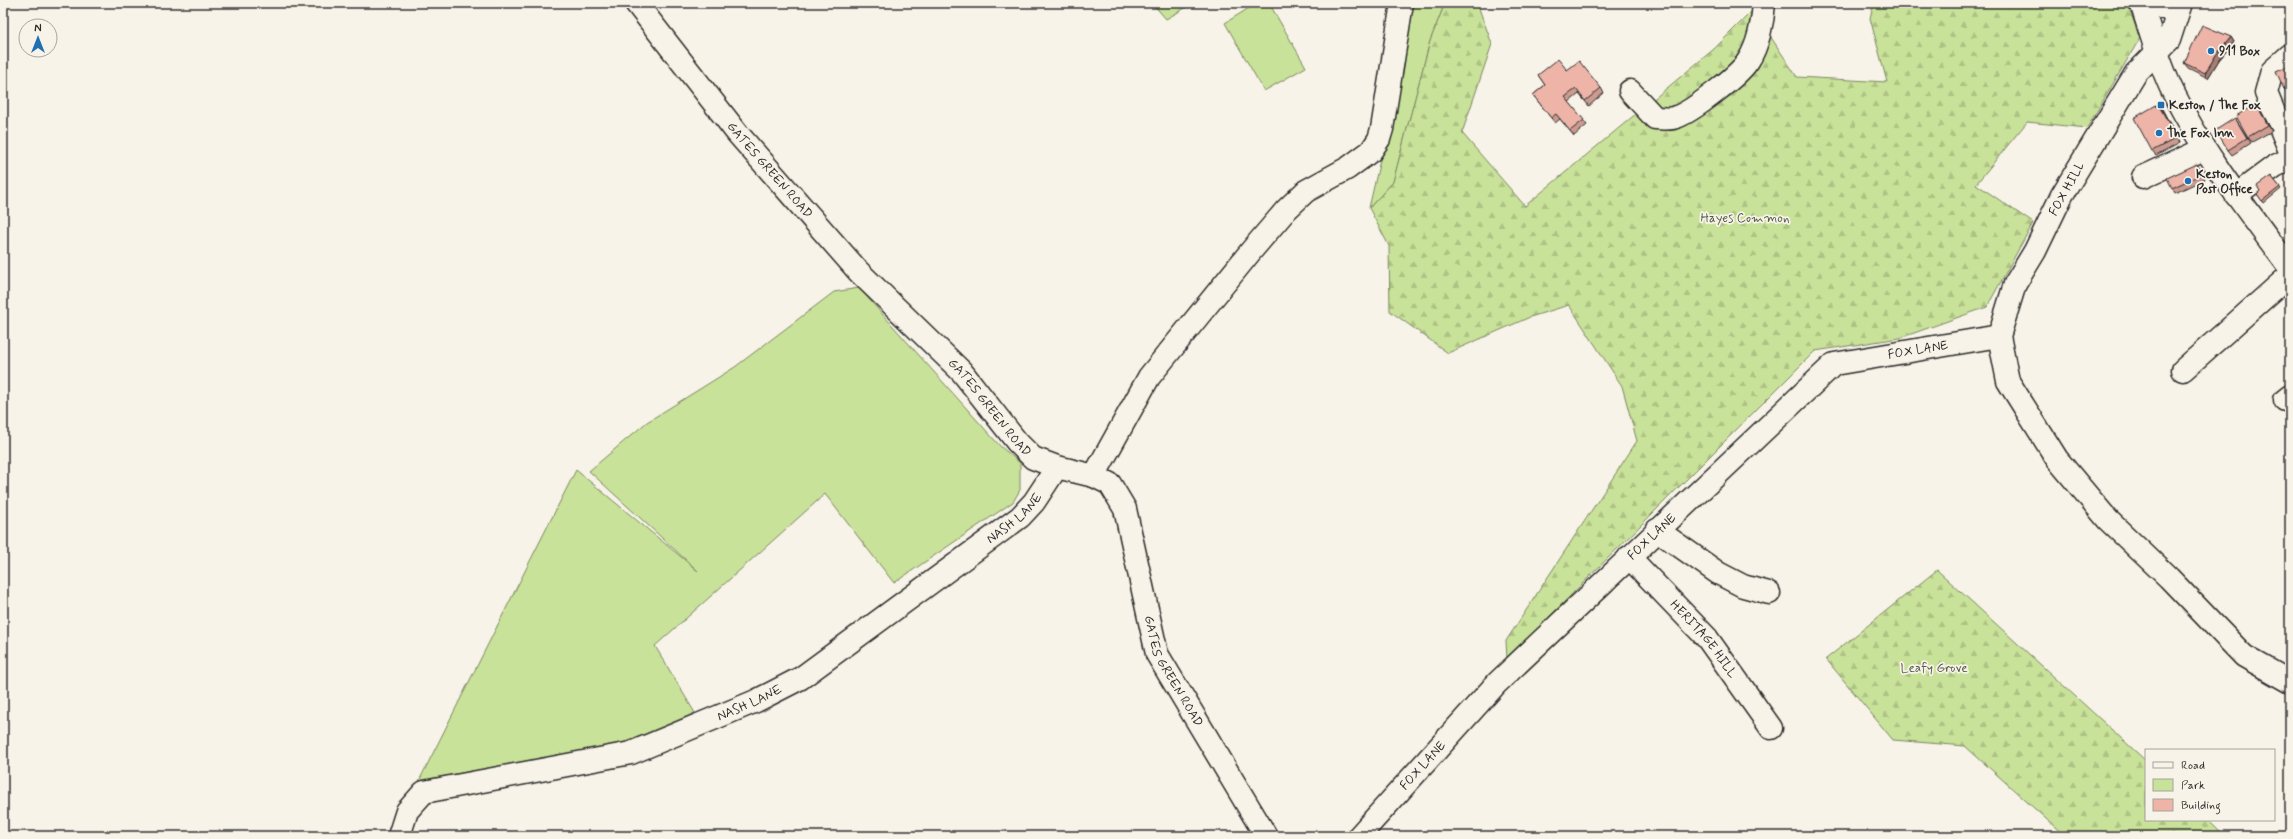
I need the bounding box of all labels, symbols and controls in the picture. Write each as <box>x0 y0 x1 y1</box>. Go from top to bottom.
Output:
north arrow <box>18 18 58 58</box>
text: N <box>34 22 42 36</box>
place label: 911 Box <box>2219 43 2260 60</box>
marker: 911 Box <box>2206 46 2216 56</box>
place label: Keston / The Fox <box>2169 97 2262 114</box>
marker: Keston / The Fox <box>2156 100 2166 110</box>
street label: GATES GREEN ROAD <box>723 118 816 222</box>
place label: The Fox Inn <box>2167 125 2235 142</box>
marker: The Fox Inn <box>2154 128 2164 138</box>
street label: FOX HILL <box>2045 159 2089 219</box>
place label: Keston Post Office <box>2196 166 2253 198</box>
marker: Keston Post Office <box>2183 176 2193 186</box>
park label: Hayes Common <box>1701 210 1789 227</box>
street label: FOX LANE <box>1886 336 1950 363</box>
street label: GATES GREEN ROAD <box>944 354 1035 460</box>
street label: NASH LANE <box>983 490 1046 547</box>
street label: FOX LANE <box>1624 509 1680 564</box>
street label: HERITAGE HILL <box>1666 596 1741 681</box>
street label: GATES GREEN ROAD <box>1140 614 1207 730</box>
park label: Leafy Grove <box>1900 660 1968 677</box>
street label: NASH LANE <box>714 681 785 725</box>
street label: FOX LANE <box>1396 737 1450 794</box>
legend <box>2145 749 2275 821</box>
text: Road <box>2181 758 2205 774</box>
text: Park <box>2181 778 2205 794</box>
text: Building <box>2181 798 2221 815</box>

